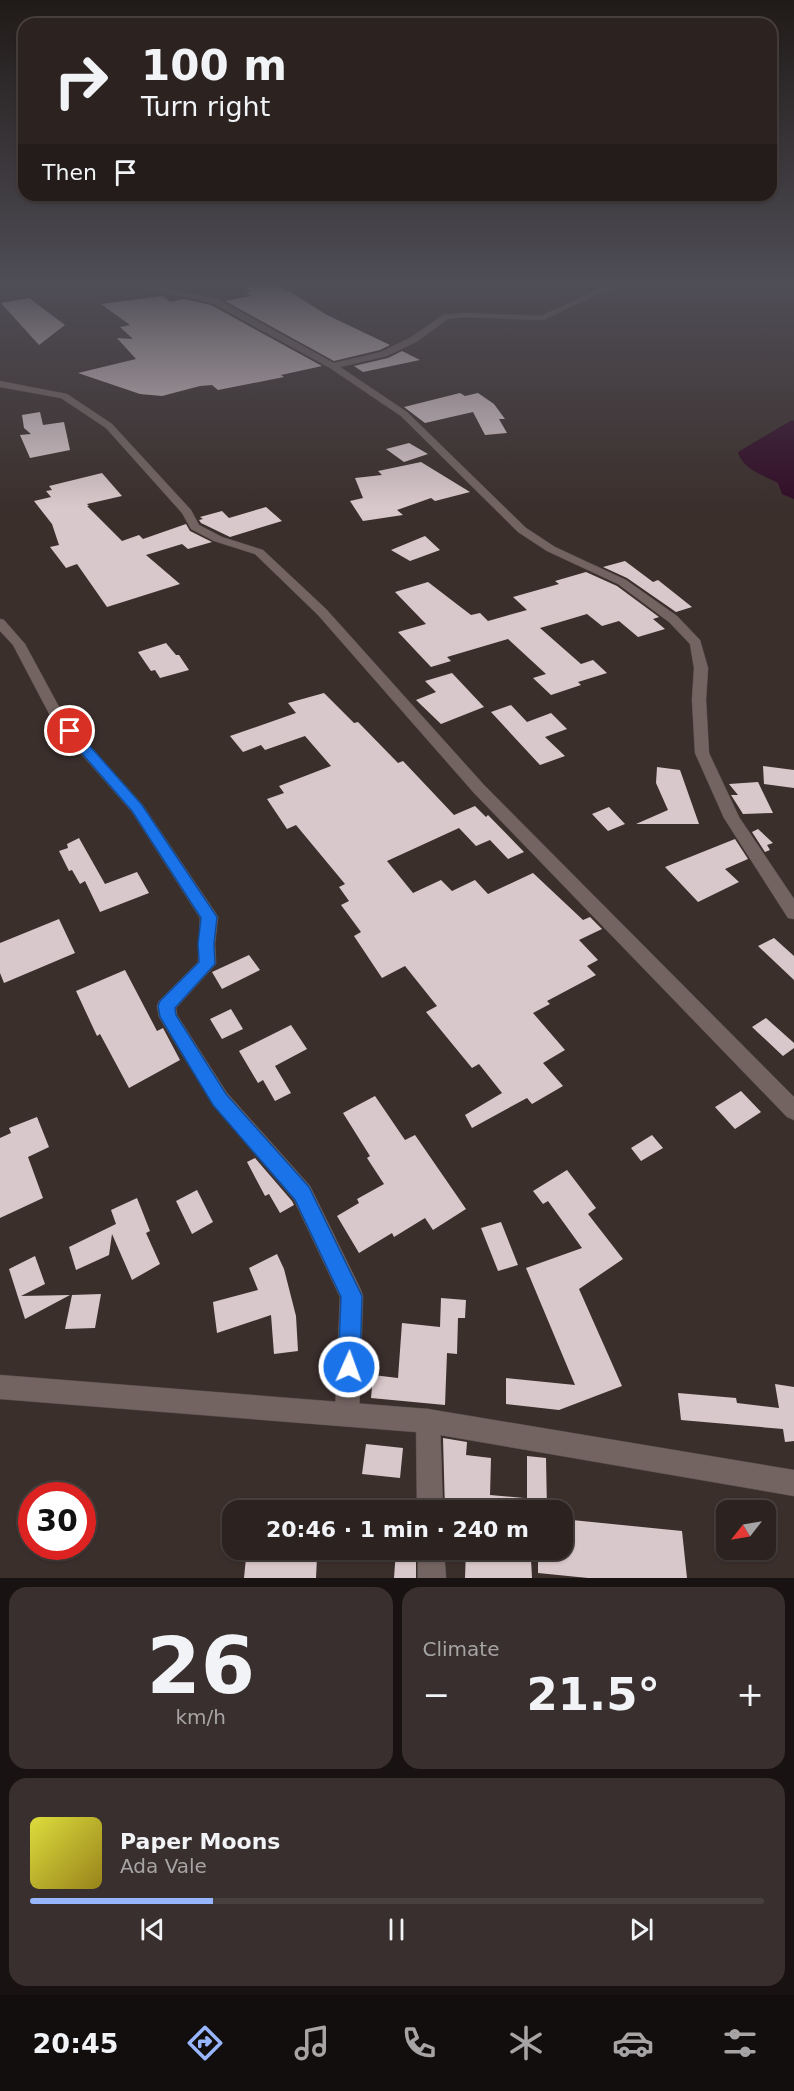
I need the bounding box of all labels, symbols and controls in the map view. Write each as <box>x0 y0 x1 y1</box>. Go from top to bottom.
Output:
text: 100 m <box>141 41 287 90</box>
icon: right <box>42 42 120 120</box>
text: Turn right <box>141 91 270 122</box>
icon: arrive <box>109 156 142 189</box>
text: Then <box>42 160 97 185</box>
pin <box>44 705 95 756</box>
icon: arrive <box>53 714 86 747</box>
position arrow <box>317 1335 381 1399</box>
speed limit sign: 30 <box>18 1482 96 1560</box>
north arrow <box>716 1500 776 1560</box>
map controls <box>716 1500 776 1560</box>
text: 20:46 · 1 min · 240 m <box>266 1517 529 1542</box>
text: 26 <box>146 1621 255 1711</box>
text: Climate <box>423 1637 499 1661</box>
text: 21.5° <box>526 1668 660 1721</box>
text: − <box>423 1675 450 1714</box>
text: + <box>736 1675 764 1714</box>
text: km/h <box>176 1705 226 1729</box>
text: Paper Moons <box>120 1829 280 1854</box>
text: Ada Vale <box>120 1854 207 1878</box>
icon: previous <box>136 1913 169 1946</box>
icon: pause <box>380 1913 413 1946</box>
icon: next <box>625 1913 658 1946</box>
icon: directions <box>184 2022 226 2064</box>
icon: music <box>291 2022 333 2064</box>
icon: phone <box>398 2022 440 2064</box>
icon: climate <box>505 2022 547 2064</box>
icon: car <box>612 2022 654 2064</box>
icon: filters <box>719 2022 761 2064</box>
text: 20:45 <box>33 2028 119 2059</box>

